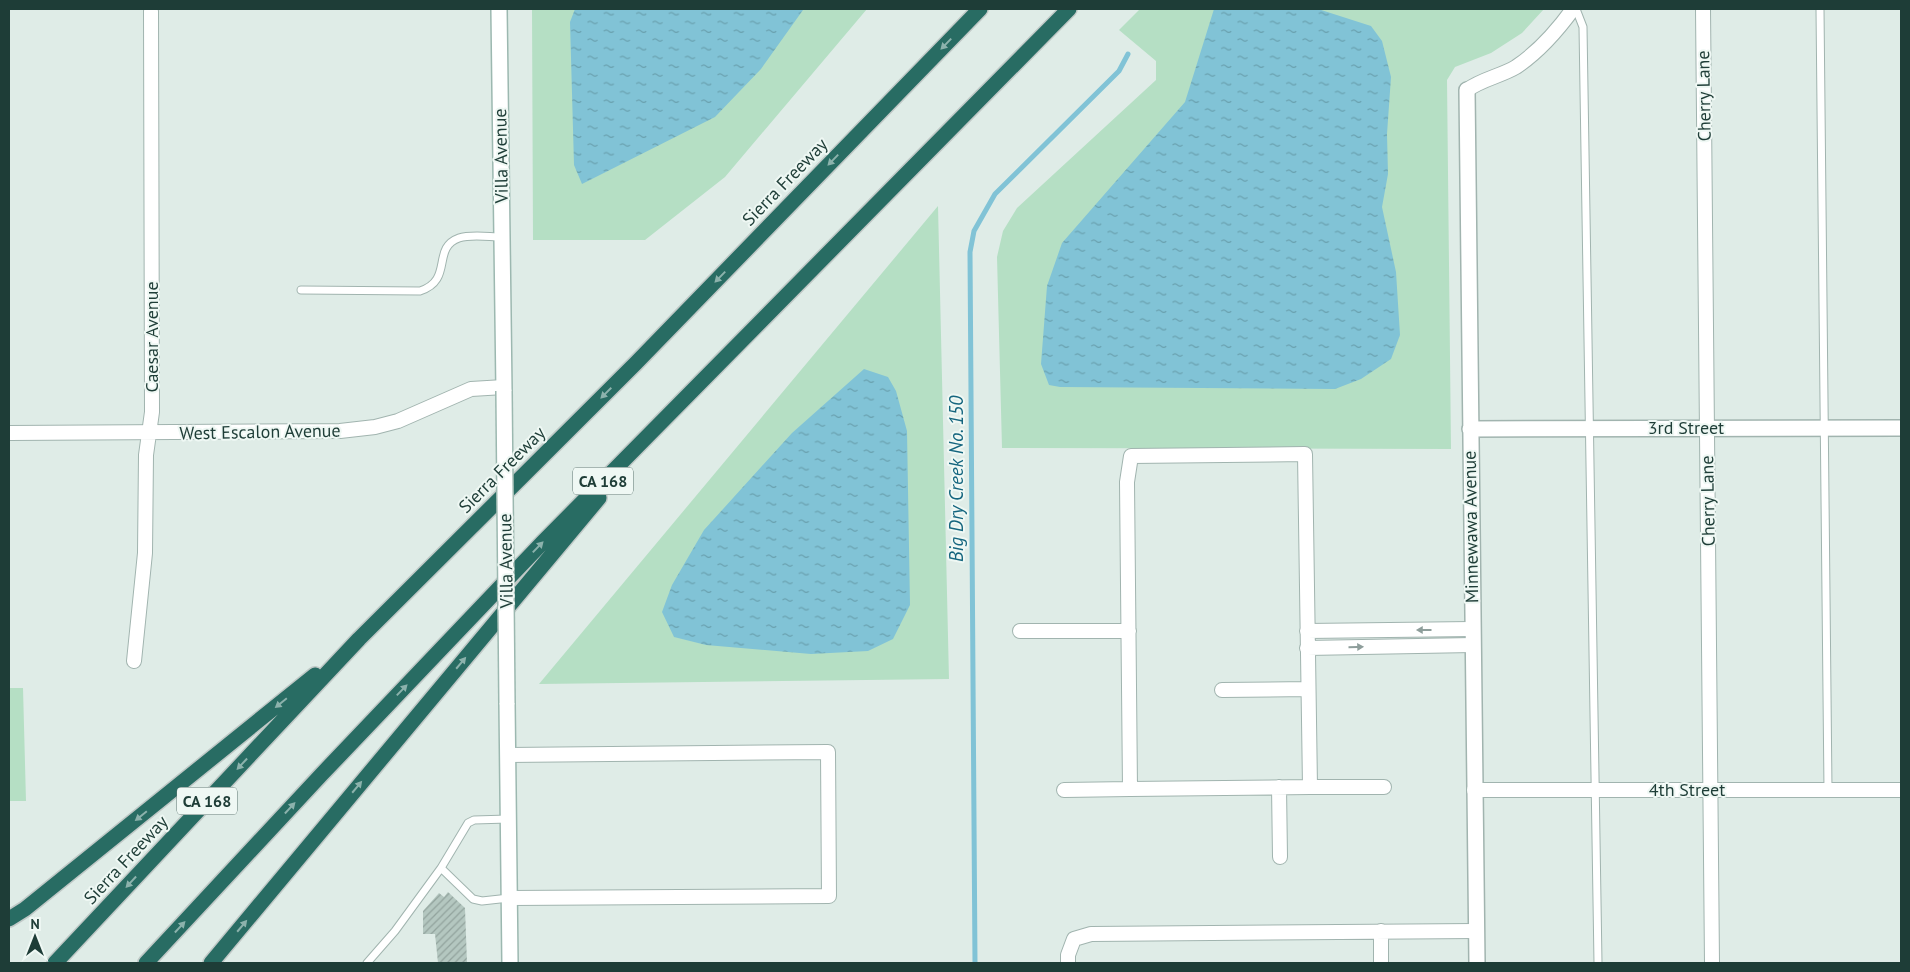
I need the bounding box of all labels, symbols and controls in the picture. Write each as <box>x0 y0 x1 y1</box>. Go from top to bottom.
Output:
one-way arrow <box>940 37 952 49</box>
street label: Cherry Lane <box>1691 50 1716 142</box>
street label: Villa Avenue <box>488 108 513 205</box>
street label: Sierra Freeway <box>737 132 833 230</box>
one-way arrow <box>827 154 839 166</box>
one-way arrow <box>714 271 726 283</box>
street label: Caesar Avenue <box>140 281 163 393</box>
one-way arrow <box>600 387 612 399</box>
water label: Big Dry Creek No. 150 <box>944 395 968 562</box>
street label: 3rd Street <box>1648 416 1724 439</box>
street label: West Escalon Avenue <box>179 419 341 444</box>
street label: Sierra Freeway <box>453 421 550 518</box>
street label: Minnewawa Avenue <box>1458 451 1483 603</box>
street label: Cherry Lane <box>1695 455 1720 547</box>
road number: CA 168 <box>573 468 633 494</box>
street label: Villa Avenue <box>493 513 518 610</box>
one-way arrow <box>532 542 544 554</box>
one-way arrow <box>1415 626 1431 634</box>
one-way arrow <box>1348 643 1364 651</box>
one-way arrow <box>455 657 467 669</box>
one-way arrow <box>396 684 408 696</box>
one-way arrow <box>274 697 287 708</box>
one-way arrow <box>236 757 248 769</box>
street label: 4th Street <box>1649 778 1725 801</box>
one-way arrow <box>351 781 362 794</box>
road number: CA 168 <box>177 788 237 814</box>
one-way arrow <box>284 803 296 815</box>
street label: Sierra Freeway <box>79 810 173 909</box>
one-way arrow <box>134 810 147 821</box>
one-way arrow <box>125 876 137 888</box>
north arrow <box>10 912 60 962</box>
text: N <box>30 915 40 933</box>
one-way arrow <box>236 919 247 932</box>
one-way arrow <box>174 921 185 934</box>

